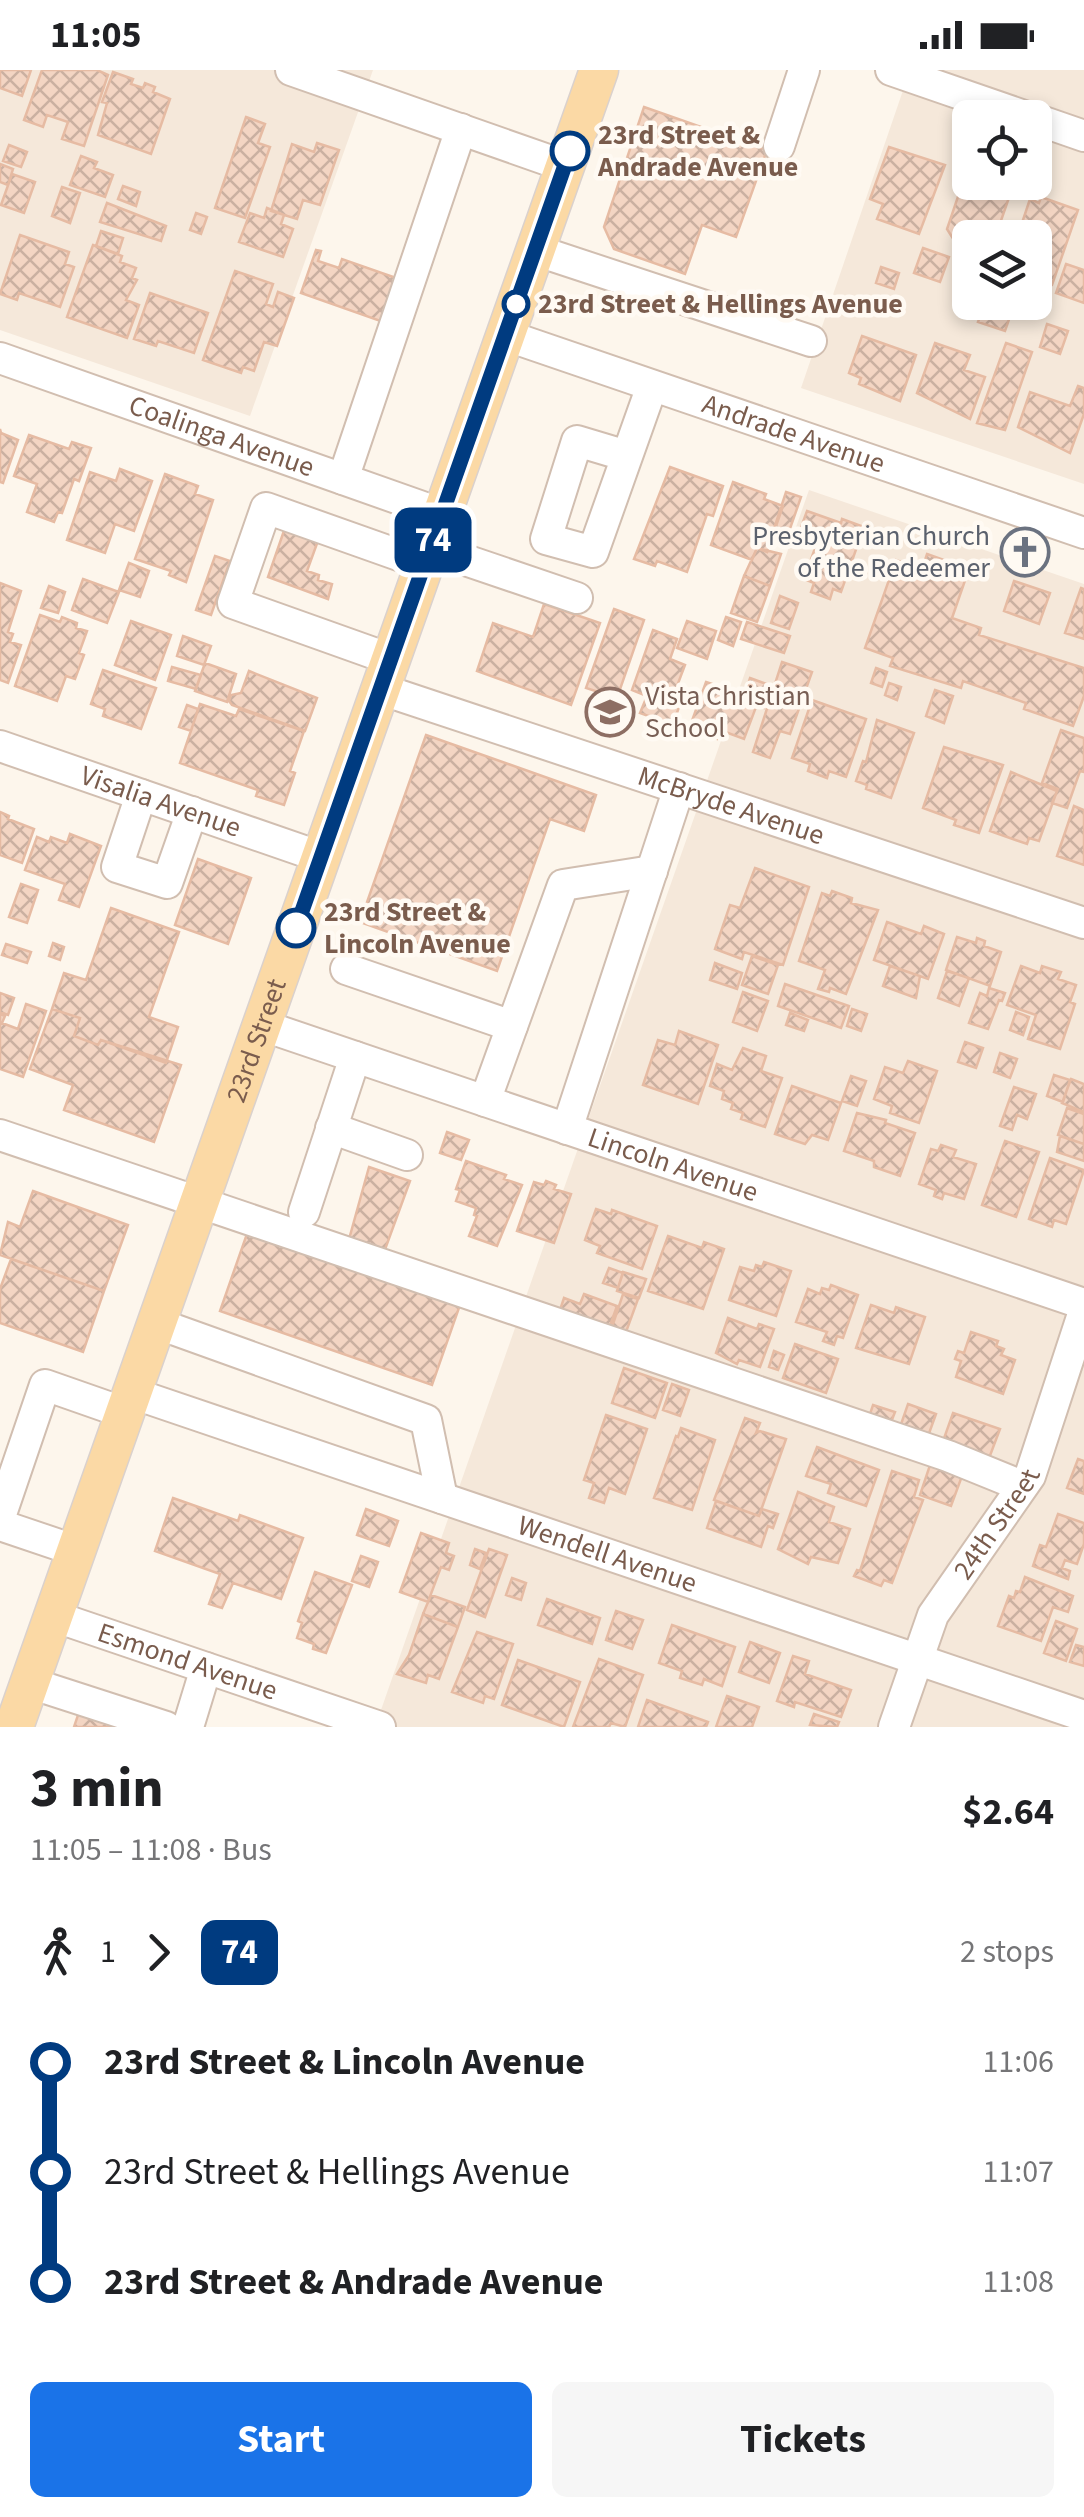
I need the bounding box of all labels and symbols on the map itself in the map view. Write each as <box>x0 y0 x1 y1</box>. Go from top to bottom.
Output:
place label: 23rd Street & Andrade Avenue <box>597 115 798 187</box>
marker: 23rd Street & Andrade Avenue <box>551 132 589 170</box>
place label: 23rd Street & Hellings Avenue <box>538 284 903 324</box>
marker: 23rd Street & Hellings Avenue <box>503 291 529 317</box>
street label: Andrade Avenue <box>697 384 890 483</box>
street label: Coalinga Avenue <box>123 385 320 487</box>
line badge: 74 <box>388 508 478 572</box>
place label: Presbyterian Church of the Redeemer <box>752 516 990 588</box>
church icon: Presbyterian Church of the Redeemer <box>999 526 1051 578</box>
place label: Vista Christian School <box>645 676 811 748</box>
school or university icon: Vista Christian School <box>584 686 636 738</box>
street label: Visalia Avenue <box>75 755 246 848</box>
street label: McBryde Avenue <box>633 756 830 855</box>
place label: 23rd Street & Lincoln Avenue <box>324 892 511 964</box>
marker: 23rd Street & Lincoln Avenue <box>277 909 315 947</box>
street label: 23rd Street <box>216 973 297 1108</box>
street label: Lincoln Avenue <box>582 1117 763 1212</box>
street label: 24th Street <box>944 1464 1051 1588</box>
street label: Wendell Avenue <box>512 1505 702 1603</box>
street label: Esmond Avenue <box>92 1613 283 1711</box>

